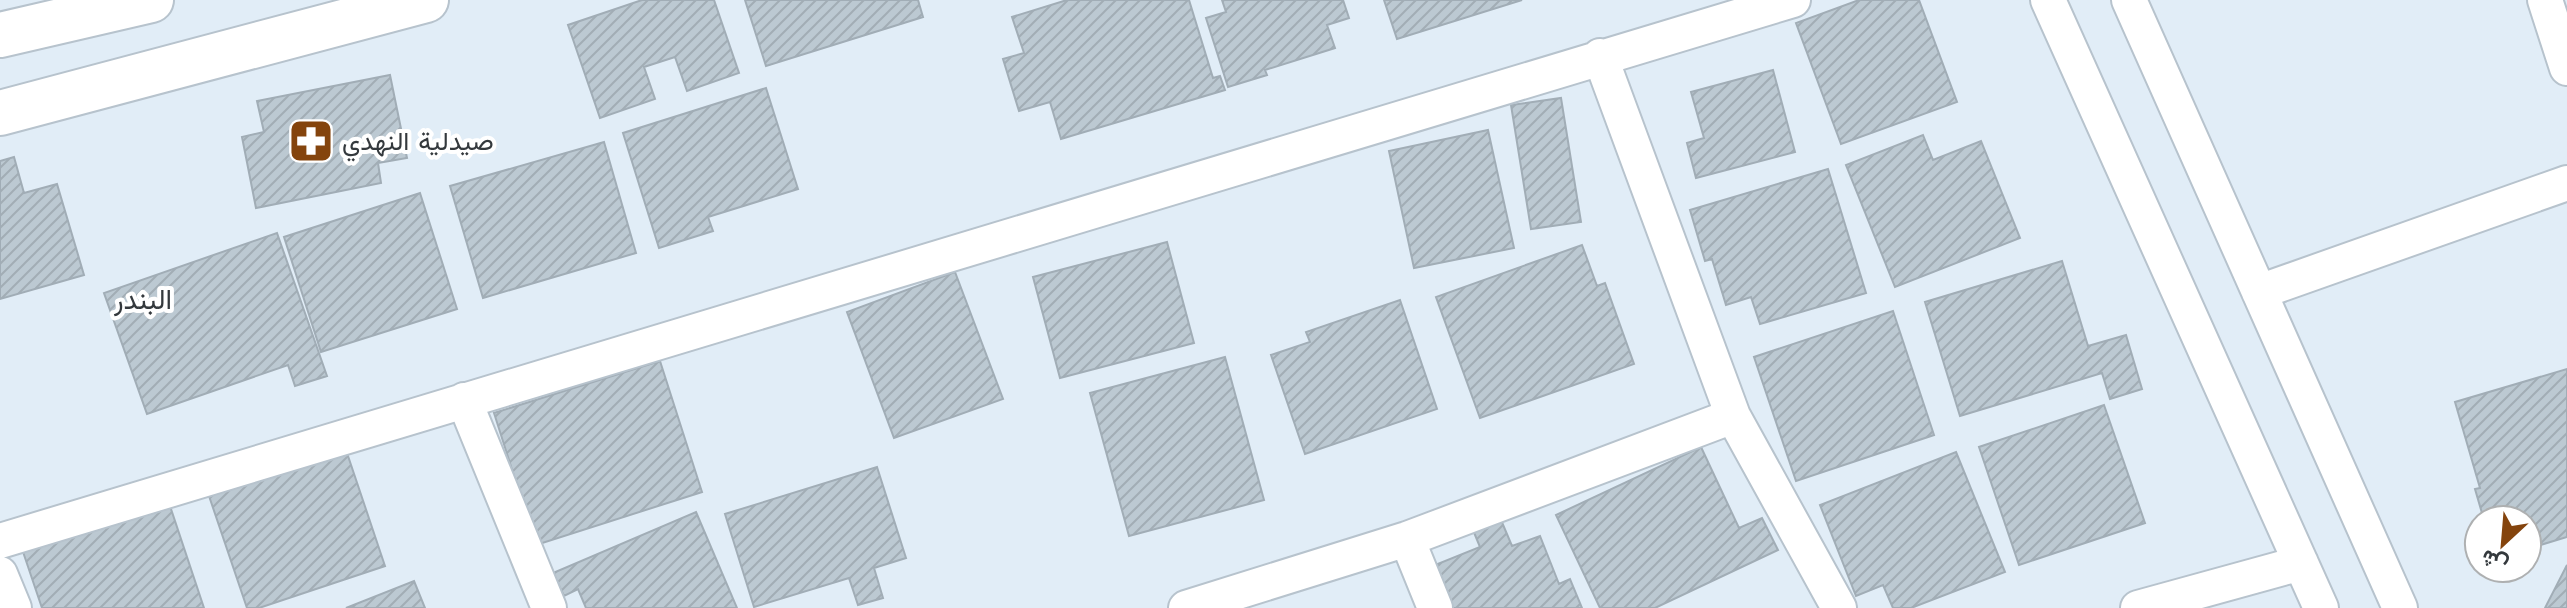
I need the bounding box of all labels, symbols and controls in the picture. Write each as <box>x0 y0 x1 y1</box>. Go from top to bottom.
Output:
pharmacy icon: صيدلية النهدي <box>287 117 335 165</box>
place label: صيدلية النهدي <box>342 126 494 162</box>
district label: البندر <box>113 283 172 317</box>
north arrow <box>2463 504 2543 584</box>
text: ش <box>2477 544 2512 579</box>

